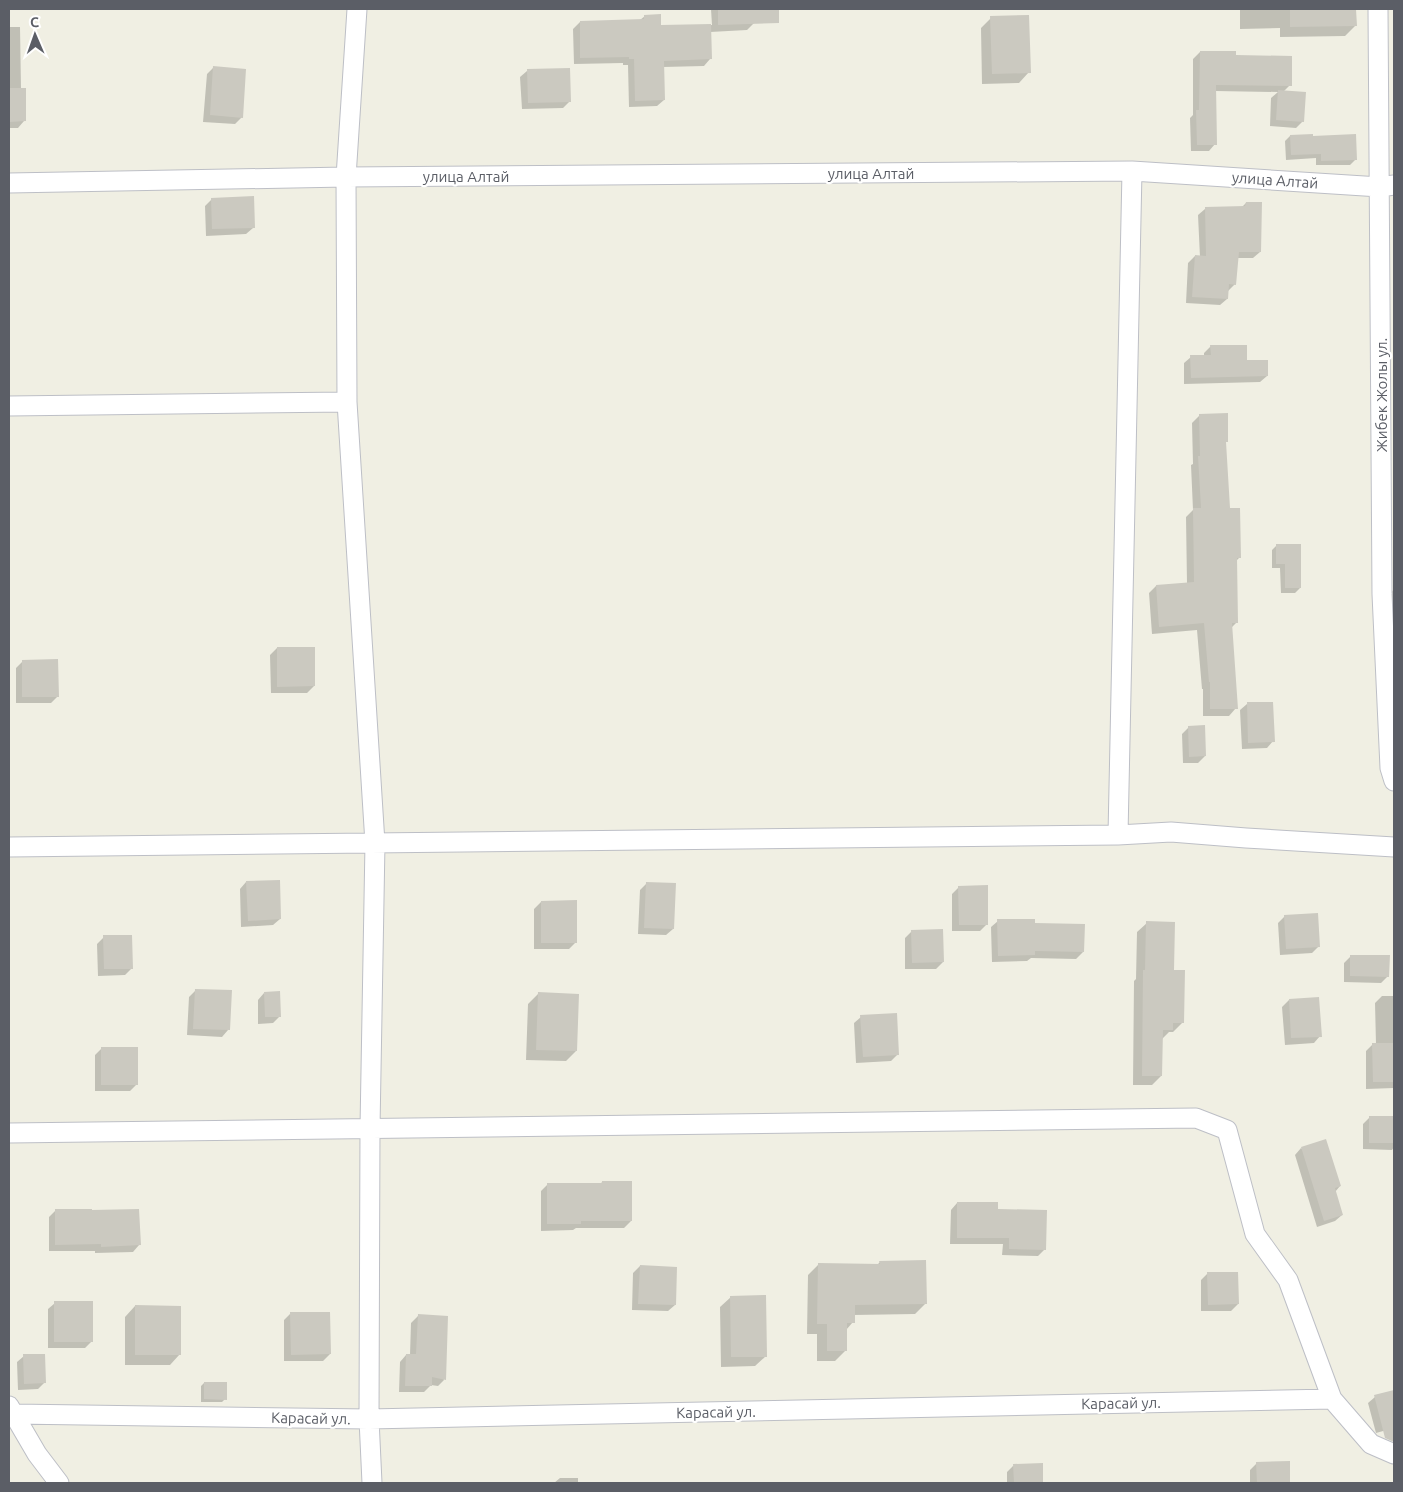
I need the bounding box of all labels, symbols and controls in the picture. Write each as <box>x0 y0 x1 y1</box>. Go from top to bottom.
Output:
north arrow <box>10 10 60 60</box>
text: С <box>30 14 39 30</box>
street label: улица Алтай <box>828 165 914 182</box>
street label: улица Алтай <box>423 168 509 185</box>
street label: улица Алтай <box>1231 168 1319 192</box>
street label: Жибек Жолы ул. <box>1373 338 1390 452</box>
street label: Карасай ул. <box>1081 1394 1161 1412</box>
street label: Карасай ул. <box>676 1403 756 1421</box>
street label: Карасай ул. <box>271 1409 351 1427</box>

